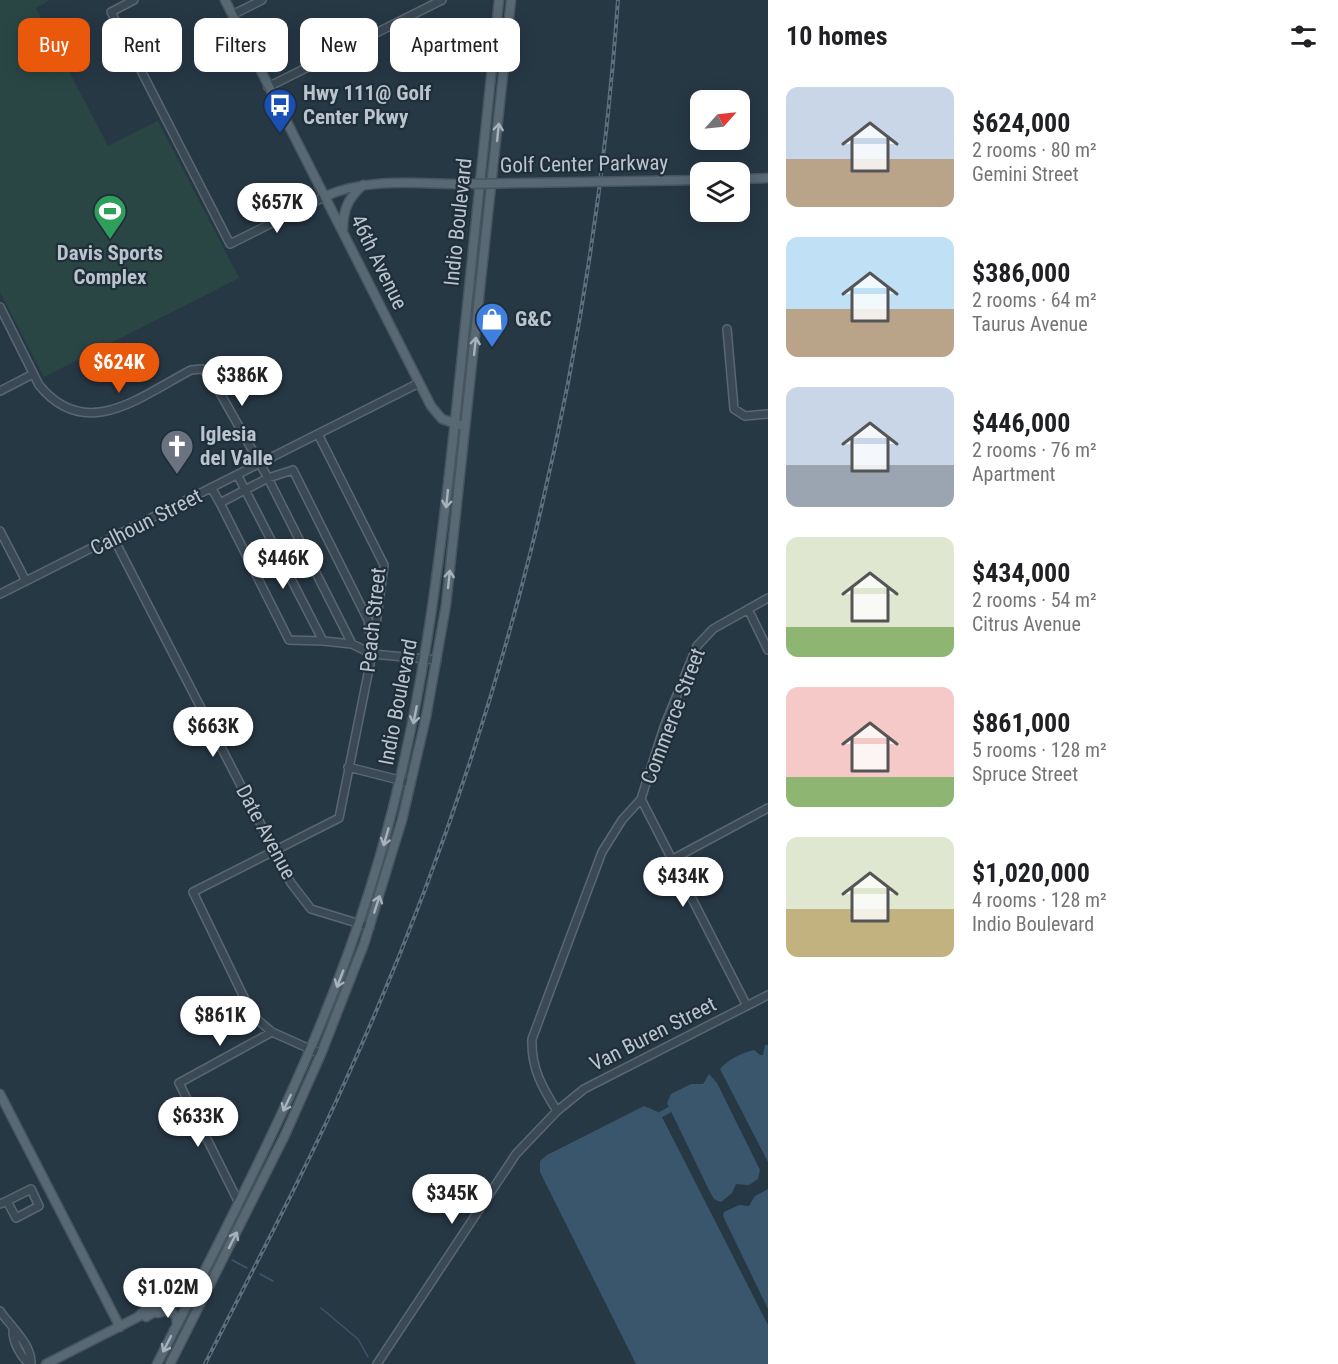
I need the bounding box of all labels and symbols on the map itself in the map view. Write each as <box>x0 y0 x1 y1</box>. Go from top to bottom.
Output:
place label: Hwy 111@ Golf Center Pkwy <box>303 81 431 129</box>
bus stop icon: Hwy 111@ Golf Center Pkwy <box>262 87 298 134</box>
north arrow <box>690 90 750 150</box>
one-way arrow <box>493 122 504 142</box>
street label: Golf Center Parkway <box>500 151 669 177</box>
street label: Indio Boulevard <box>439 157 477 287</box>
pin: $657K <box>235 183 319 234</box>
sports icon: Davis Sports Complex <box>92 193 128 240</box>
street label: 46th Avenue <box>346 211 412 313</box>
place label: Davis Sports Complex <box>57 241 163 289</box>
shop icon: G&C <box>474 301 510 348</box>
place label: G&C <box>515 307 551 331</box>
one-way arrow <box>470 337 481 357</box>
pin: $624K <box>77 343 161 394</box>
pin: $386K <box>200 356 284 407</box>
place label: Iglesia del Valle <box>200 422 273 470</box>
church icon: Iglesia del Valle <box>159 428 195 475</box>
street label: Calhoun Street <box>86 484 206 560</box>
one-way arrow <box>441 488 452 508</box>
pin: $446K <box>241 539 325 590</box>
street label: Peach Street <box>356 566 390 674</box>
one-way arrow <box>444 570 455 590</box>
street label: Indio Boulevard <box>374 637 422 767</box>
street label: Commerce Street <box>636 645 710 787</box>
one-way arrow <box>409 705 420 725</box>
pin: $663K <box>171 707 255 758</box>
street label: Date Avenue <box>231 781 301 883</box>
one-way arrow <box>379 827 391 846</box>
pin: $434K <box>641 857 725 908</box>
one-way arrow <box>373 895 384 914</box>
one-way arrow <box>333 969 344 988</box>
street label: Van Buren Street <box>586 992 720 1076</box>
pin: $861K <box>178 996 262 1047</box>
one-way arrow <box>281 1094 292 1112</box>
pin: $633K <box>156 1097 240 1148</box>
pin: $345K <box>410 1174 494 1225</box>
one-way arrow <box>227 1231 239 1249</box>
pin: $1.02M <box>119 1268 217 1319</box>
one-way arrow <box>161 1335 173 1352</box>

